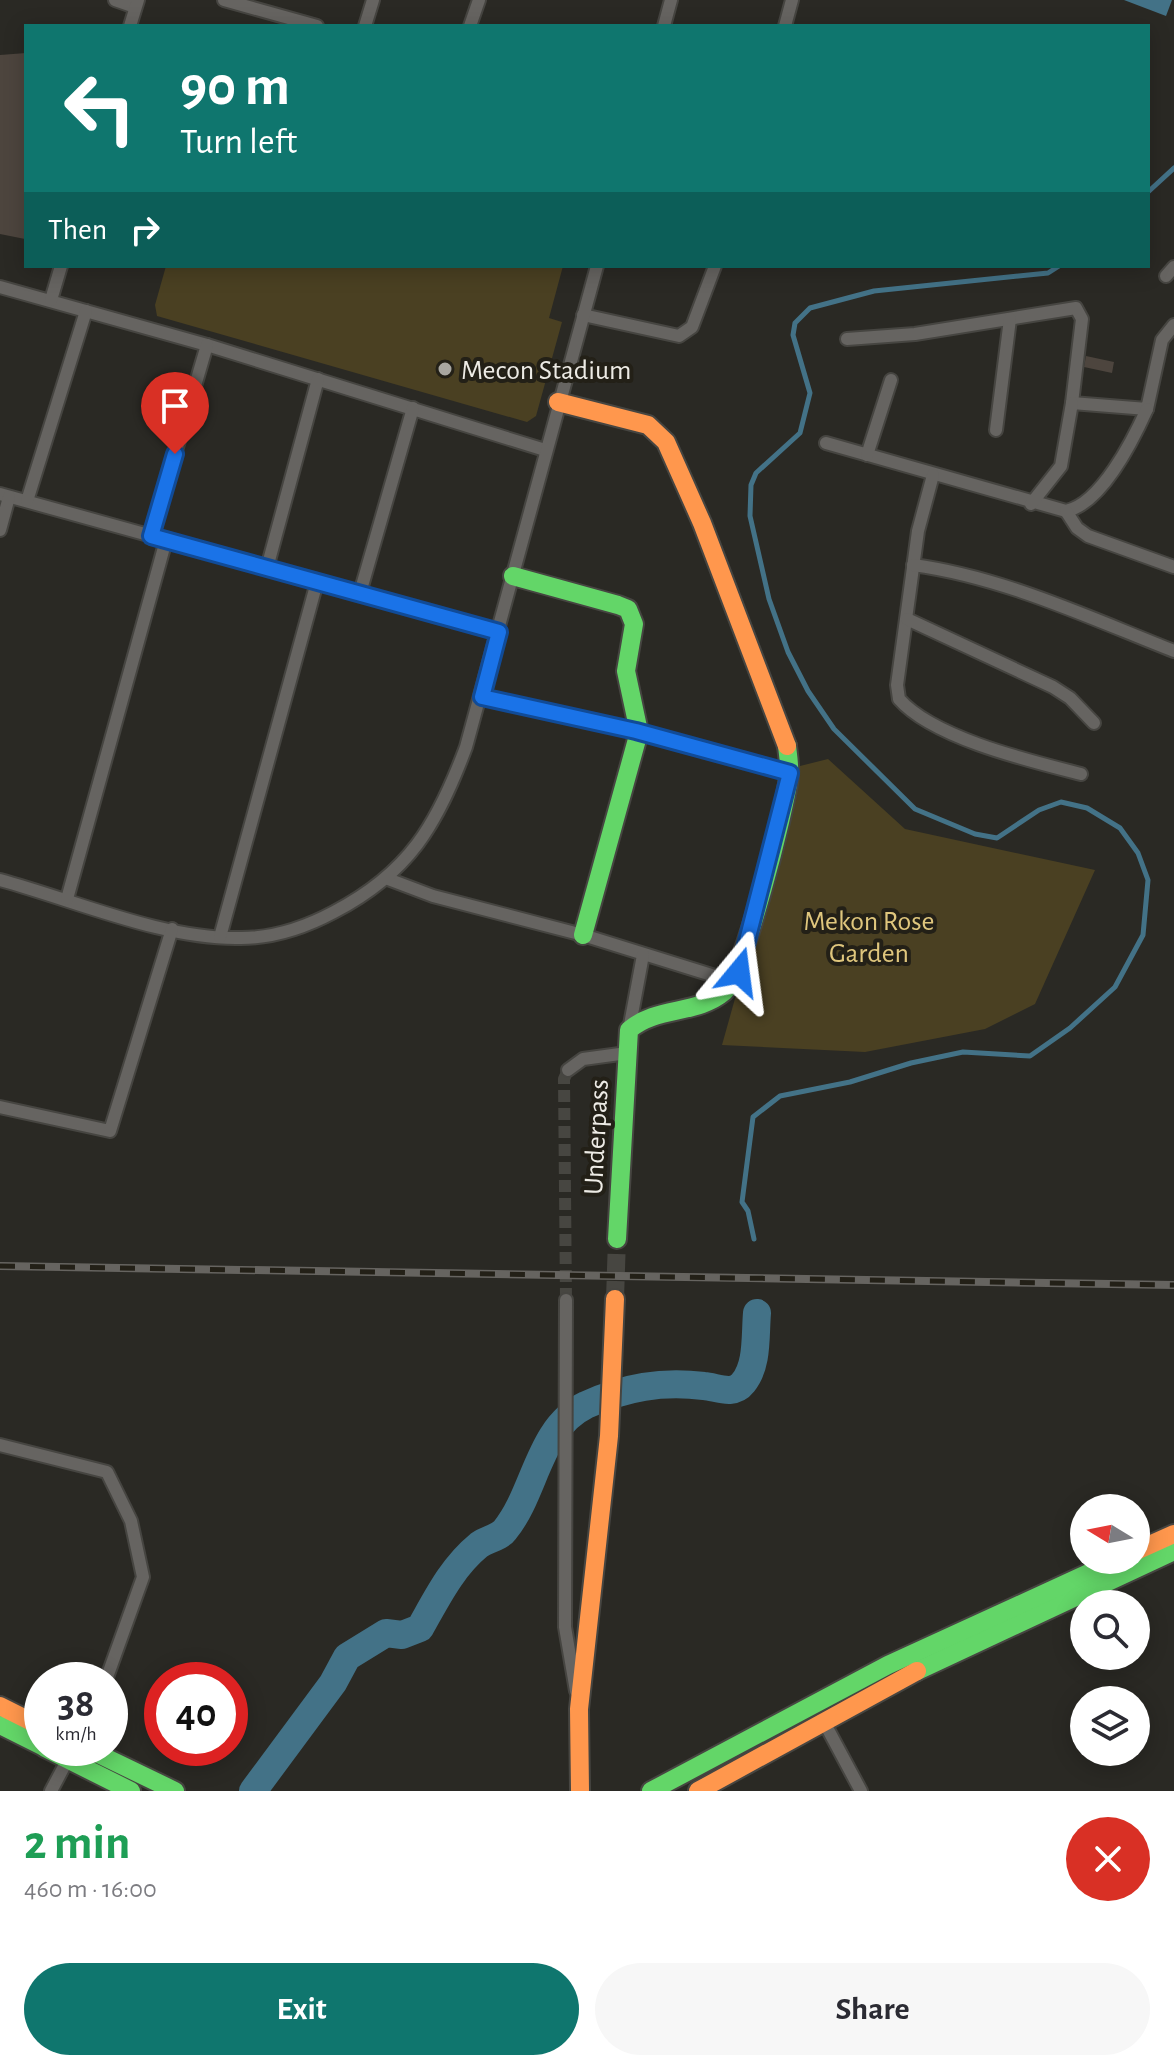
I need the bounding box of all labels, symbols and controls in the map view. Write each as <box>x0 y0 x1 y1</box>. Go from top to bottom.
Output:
icon: left <box>48 56 152 160</box>
text: 90 m <box>180 59 290 115</box>
text: Turn left <box>180 124 297 160</box>
icon: right <box>123 208 167 252</box>
text: Then <box>48 215 107 245</box>
place label: Mecon Stadium <box>461 357 632 385</box>
marker: Mecon Stadium <box>436 360 454 378</box>
pin <box>141 372 209 454</box>
icon: arrive <box>153 384 197 428</box>
park label: Mekon Rose Garden <box>804 908 934 968</box>
position arrow <box>697 930 781 1014</box>
street label: Underpass <box>580 1079 614 1196</box>
north arrow <box>1070 1494 1150 1574</box>
map controls <box>1070 1494 1150 1766</box>
button: search <box>1070 1590 1150 1670</box>
speed limit sign: 40 <box>144 1662 248 1766</box>
text: 38 <box>58 1684 94 1724</box>
button: layers <box>1070 1686 1150 1766</box>
text: km/h <box>55 1724 97 1744</box>
button: close <box>1066 1817 1150 1901</box>
text: 2 min <box>24 1820 131 1868</box>
text: 460 m · 16:00 <box>24 1876 157 1902</box>
button: Exit <box>24 1963 579 2055</box>
button: Share <box>595 1963 1150 2055</box>

